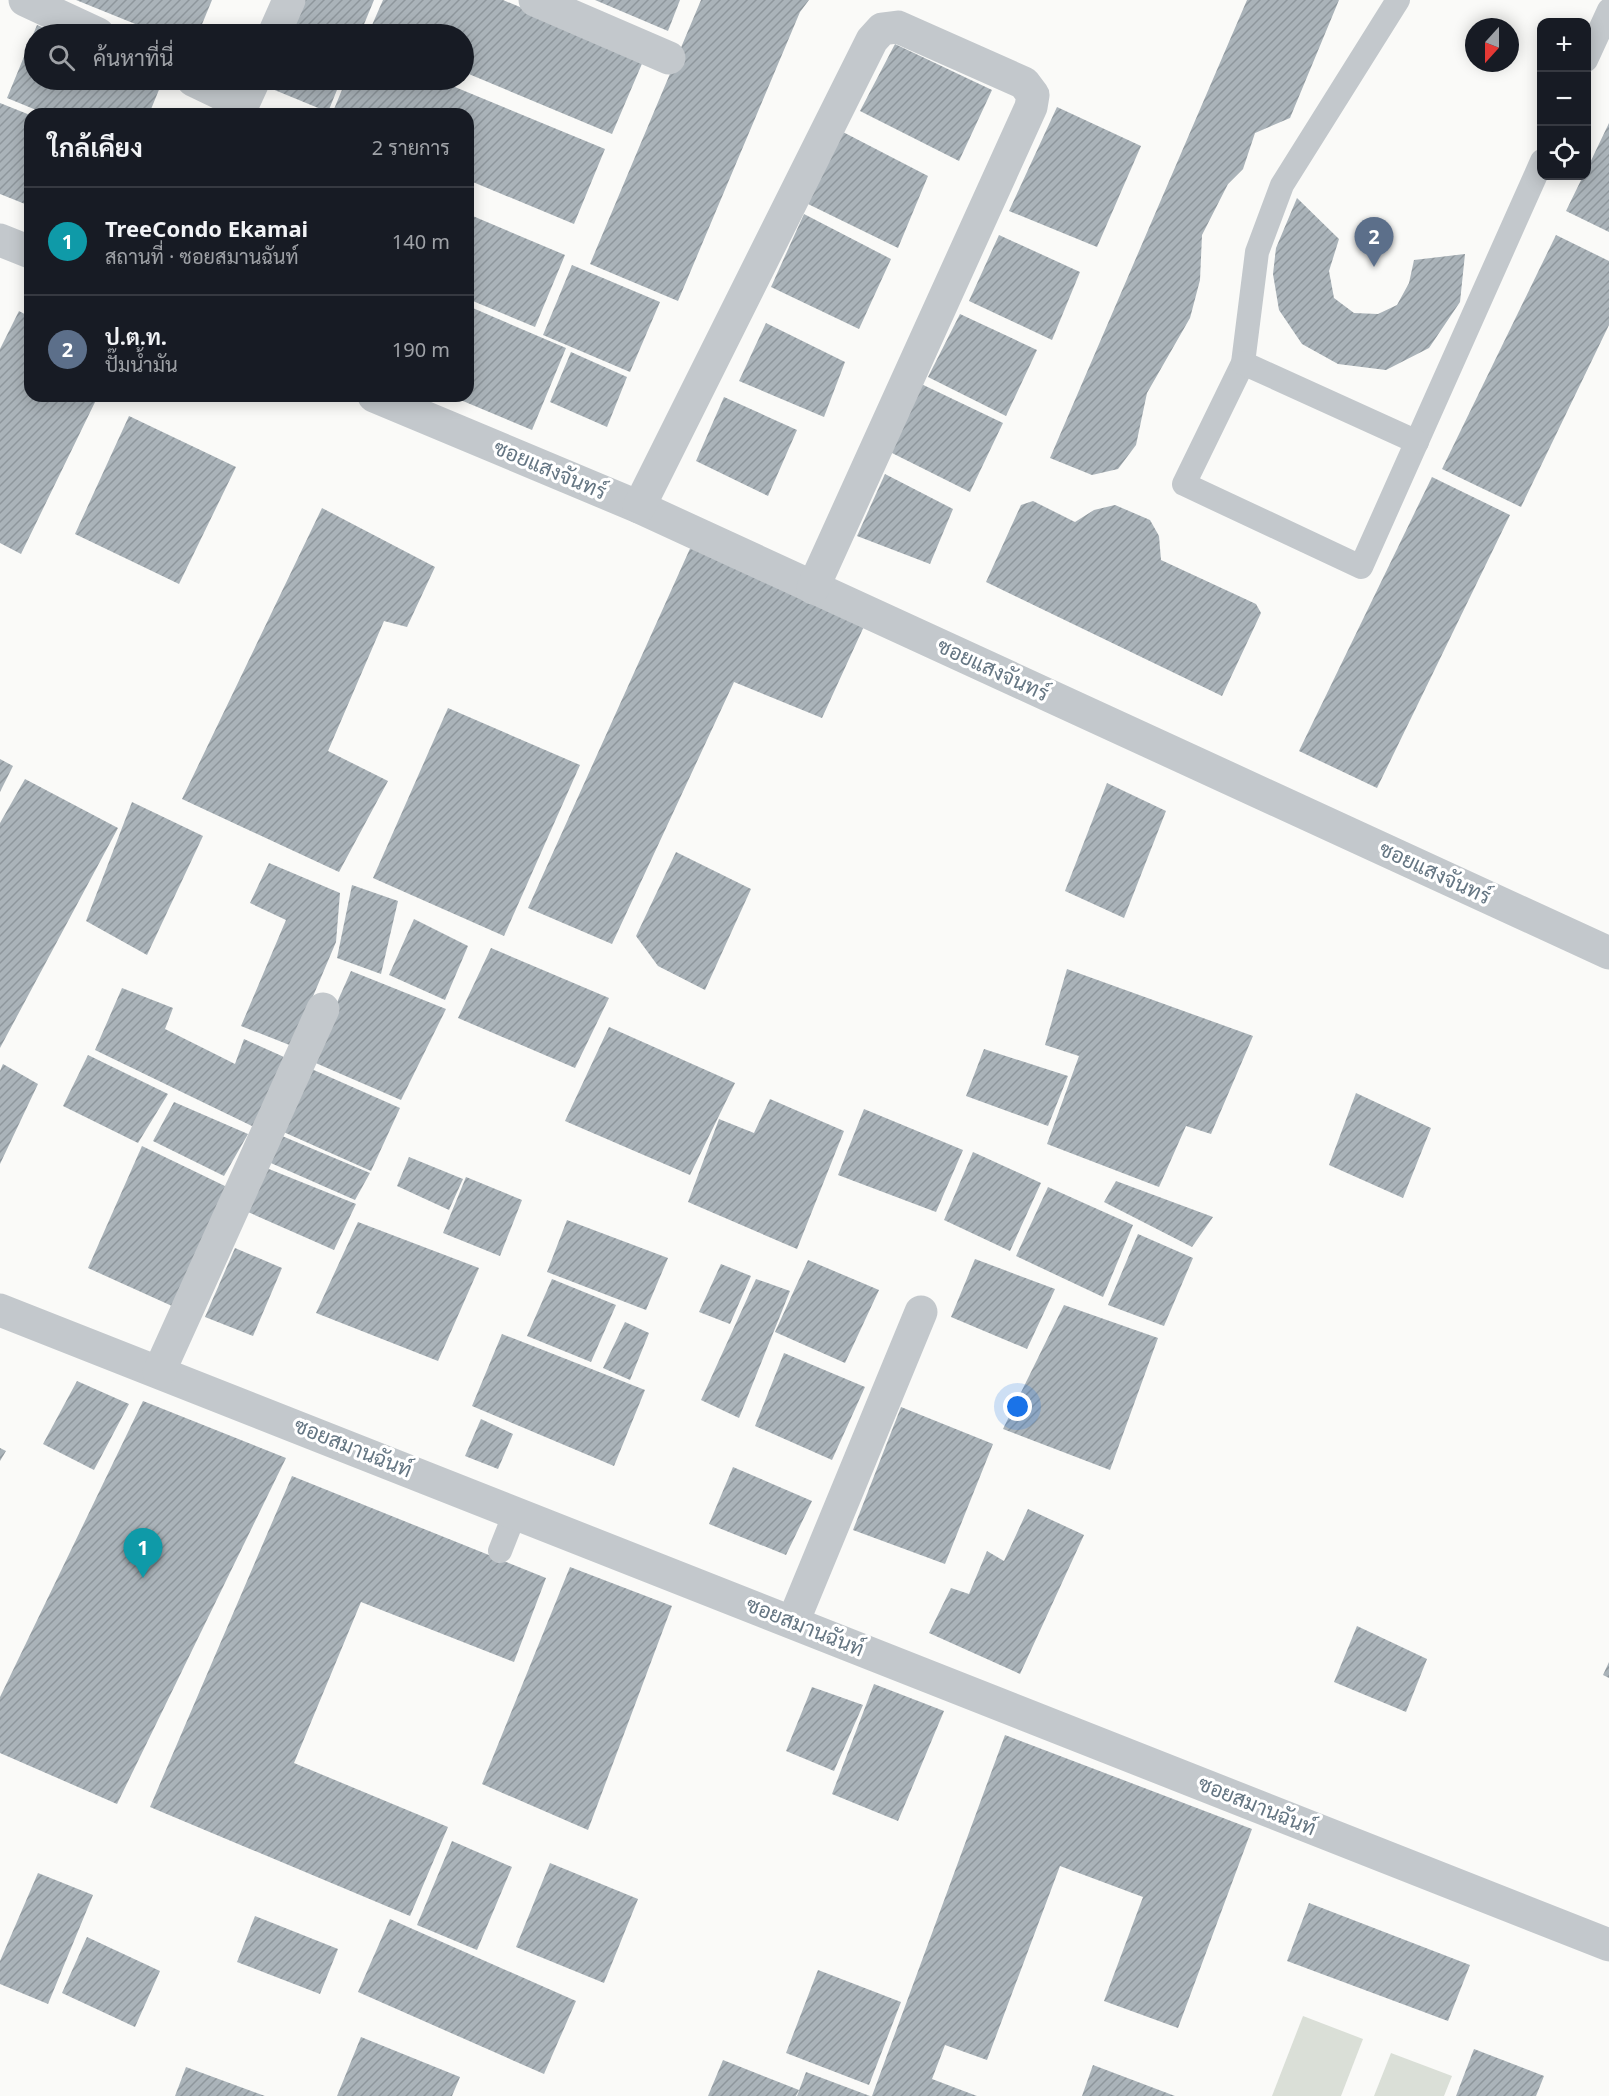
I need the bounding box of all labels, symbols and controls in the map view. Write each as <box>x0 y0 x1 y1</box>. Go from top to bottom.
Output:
north arrow <box>1465 18 1519 72</box>
map controls <box>1537 18 1591 180</box>
button: + <box>1537 18 1591 72</box>
search box <box>24 24 474 90</box>
icon: search <box>45 41 78 74</box>
text: ค้นหาที่นี่ <box>93 42 173 72</box>
button: − <box>1537 72 1591 126</box>
button: locate <box>1537 126 1591 180</box>
text: ใกล้เคียง <box>48 129 143 165</box>
text: 2 รายการ <box>372 134 450 161</box>
text: TreeCondo Ekamai <box>105 213 308 243</box>
pin: 2 <box>1354 218 1394 267</box>
text: 1 <box>62 228 73 255</box>
text: 140 m <box>392 228 450 255</box>
text: สถานที่ · ซอยสมานฉันท์ <box>105 243 299 270</box>
text: ป.ต.ท. <box>105 321 167 351</box>
text: 2 <box>62 336 73 363</box>
text: 190 m <box>392 336 450 363</box>
text: ปั๊มน้ำมัน <box>105 351 178 378</box>
street label: ซอยแสงจันทร์ <box>490 433 611 505</box>
street label: ซอยแสงจันทร์ <box>933 631 1054 707</box>
street label: ซอยแสงจันทร์ <box>1375 834 1496 910</box>
your location <box>1003 1392 1032 1421</box>
street label: ซอยสมานฉันท์ <box>290 1411 417 1483</box>
pin: 1 <box>124 1528 162 1578</box>
street label: ซอยสมานฉันท์ <box>742 1590 869 1662</box>
street label: ซอยสมานฉันท์ <box>1194 1769 1321 1841</box>

